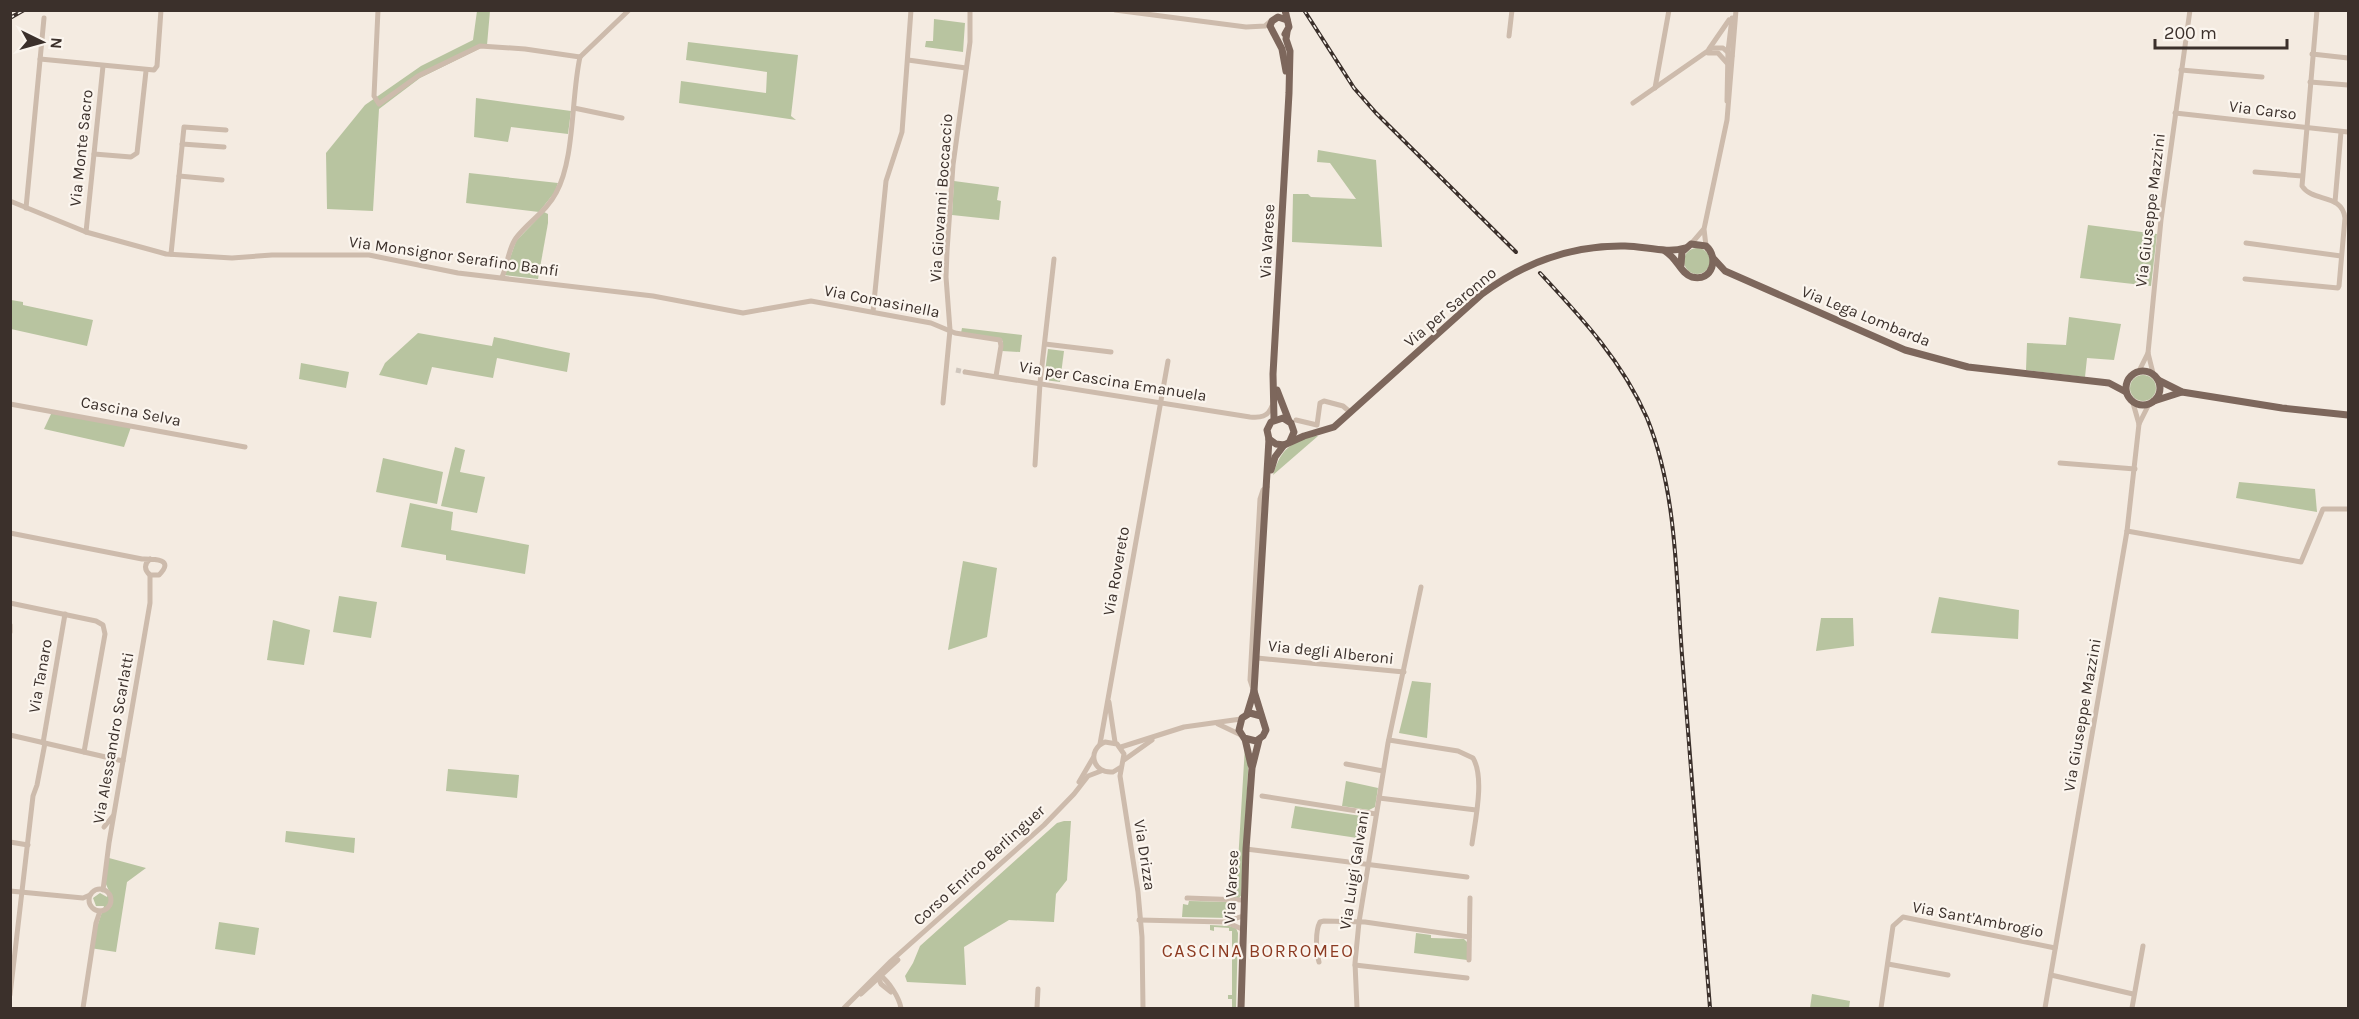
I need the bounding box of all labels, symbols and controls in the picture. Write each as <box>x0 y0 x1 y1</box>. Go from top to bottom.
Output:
north arrow <box>12 12 72 72</box>
scale bar <box>2155 12 2287 50</box>
text: 200 m <box>2164 22 2217 44</box>
text: N <box>46 37 66 50</box>
street label: Via Monte Sacro <box>65 89 97 207</box>
street label: Via Carso <box>2228 96 2298 124</box>
street label: Via Giovanni Boccaccio <box>926 113 956 283</box>
street label: Via Giuseppe Mazzini <box>2131 132 2169 288</box>
street label: Via Varese <box>1256 203 1278 279</box>
street label: Via Monsignor Serafino Banfi <box>348 232 560 280</box>
street label: Via per Saronno <box>1400 263 1500 351</box>
street label: Via Comasinella <box>823 280 941 322</box>
street label: Via Lega Lombarda <box>1799 281 1933 351</box>
street label: Via per Cascina Emanuela <box>1018 357 1208 405</box>
street label: Cascina Selva <box>79 392 183 430</box>
street label: Via Rovereto <box>1099 525 1133 617</box>
street label: Via degli Alberoni <box>1267 636 1395 668</box>
street label: Via Giuseppe Mazzini <box>2059 637 2105 793</box>
street label: Via Tanaro <box>24 638 56 714</box>
street label: Via Alessandro Scarlatti <box>89 651 137 825</box>
street label: Corso Enrico Berlinguer <box>909 801 1049 929</box>
street label: Via Luigi Galvani <box>1335 809 1373 931</box>
street label: Via Drizza <box>1130 818 1160 892</box>
street label: Via Varese <box>1220 849 1242 925</box>
street label: Via Sant'Ambrogio <box>1911 897 2045 941</box>
district label: CASCINA BORROMEO <box>1162 940 1354 962</box>

